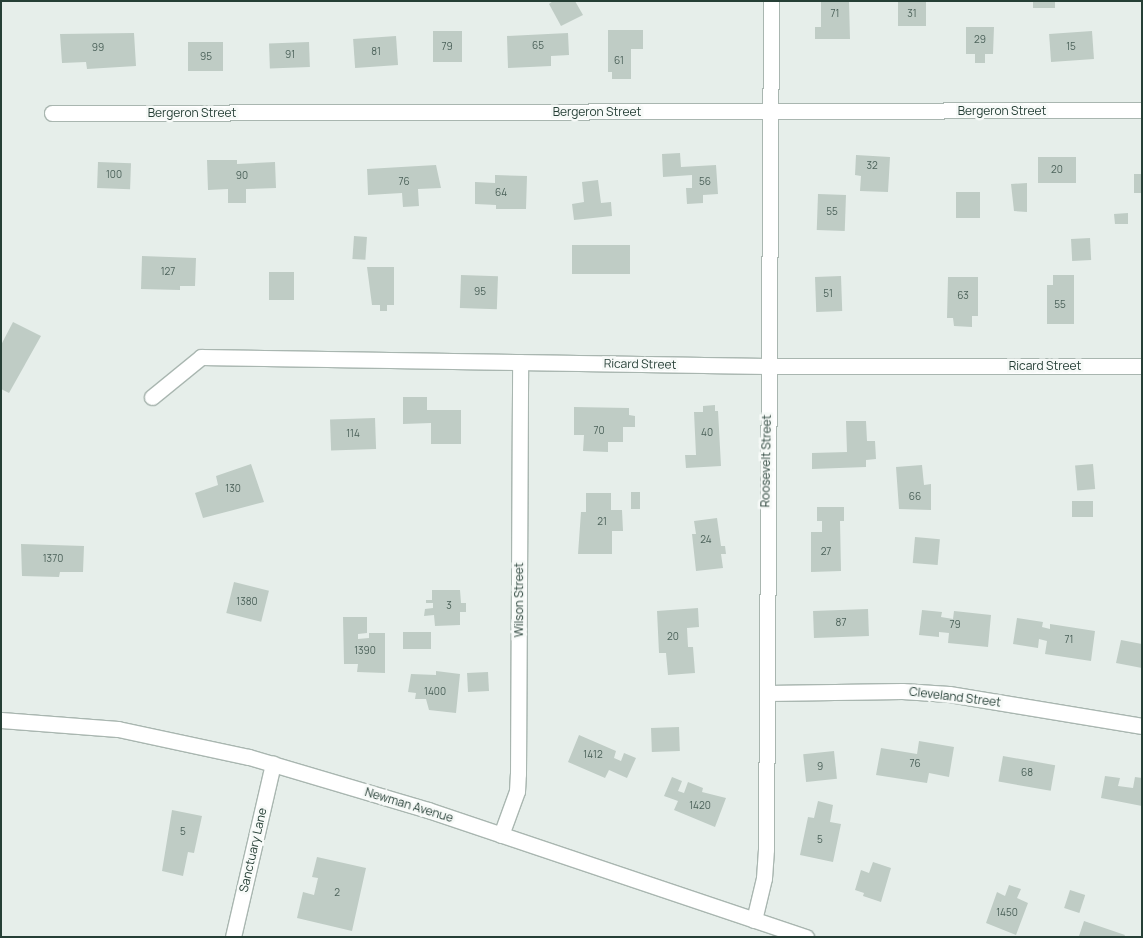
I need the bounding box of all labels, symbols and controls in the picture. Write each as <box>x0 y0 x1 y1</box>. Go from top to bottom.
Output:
house number: 71 <box>831 8 839 20</box>
house number: 31 <box>907 8 917 20</box>
house number: 29 <box>974 34 986 46</box>
house number: 65 <box>532 40 544 52</box>
house number: 79 <box>441 41 453 53</box>
house number: 15 <box>1066 41 1076 53</box>
house number: 99 <box>92 42 104 54</box>
house number: 81 <box>371 46 381 58</box>
house number: 91 <box>285 49 295 61</box>
house number: 95 <box>200 51 212 63</box>
house number: 61 <box>614 55 624 67</box>
street label: Bergeron Street <box>958 104 1046 118</box>
street label: Bergeron Street <box>553 105 641 119</box>
street label: Bergeron Street <box>148 106 236 120</box>
house number: 32 <box>866 160 878 172</box>
house number: 20 <box>1051 164 1063 176</box>
house number: 100 <box>106 169 122 181</box>
house number: 90 <box>236 170 248 182</box>
house number: 76 <box>398 176 410 188</box>
house number: 56 <box>699 176 711 188</box>
house number: 64 <box>495 187 507 199</box>
house number: 55 <box>826 206 838 218</box>
house number: 127 <box>161 266 175 278</box>
house number: 95 <box>474 286 486 298</box>
house number: 51 <box>823 288 833 300</box>
house number: 63 <box>957 290 969 302</box>
house number: 55 <box>1054 299 1066 311</box>
street label: Ricard Street <box>604 356 676 372</box>
street label: Ricard Street <box>1009 359 1081 373</box>
street label: Roosevelt Street <box>758 414 774 508</box>
house number: 70 <box>593 425 605 437</box>
house number: 40 <box>701 427 713 439</box>
house number: 114 <box>346 428 360 440</box>
house number: 130 <box>225 483 241 495</box>
house number: 66 <box>909 491 921 503</box>
house number: 21 <box>597 516 607 528</box>
house number: 24 <box>700 534 712 546</box>
house number: 27 <box>821 546 831 558</box>
house number: 1370 <box>43 553 63 565</box>
street label: Wilson Street <box>512 563 526 637</box>
house number: 1380 <box>236 596 258 608</box>
house number: 3 <box>446 600 452 612</box>
house number: 87 <box>836 617 846 629</box>
house number: 79 <box>949 619 961 631</box>
house number: 20 <box>667 631 679 643</box>
house number: 71 <box>1065 634 1073 646</box>
house number: 1390 <box>354 645 376 657</box>
street label: Cleveland Street <box>908 684 1002 710</box>
house number: 1400 <box>424 686 446 698</box>
house number: 1412 <box>583 749 603 761</box>
house number: 76 <box>909 758 921 770</box>
house number: 9 <box>817 761 823 773</box>
house number: 68 <box>1021 767 1033 779</box>
street label: Newman Avenue <box>363 785 455 825</box>
house number: 1420 <box>689 800 711 812</box>
street label: Sanctuary Lane <box>236 806 270 894</box>
house number: 5 <box>180 826 186 838</box>
house number: 5 <box>817 834 823 846</box>
house number: 2 <box>334 887 340 899</box>
house number: 1450 <box>996 907 1018 919</box>

